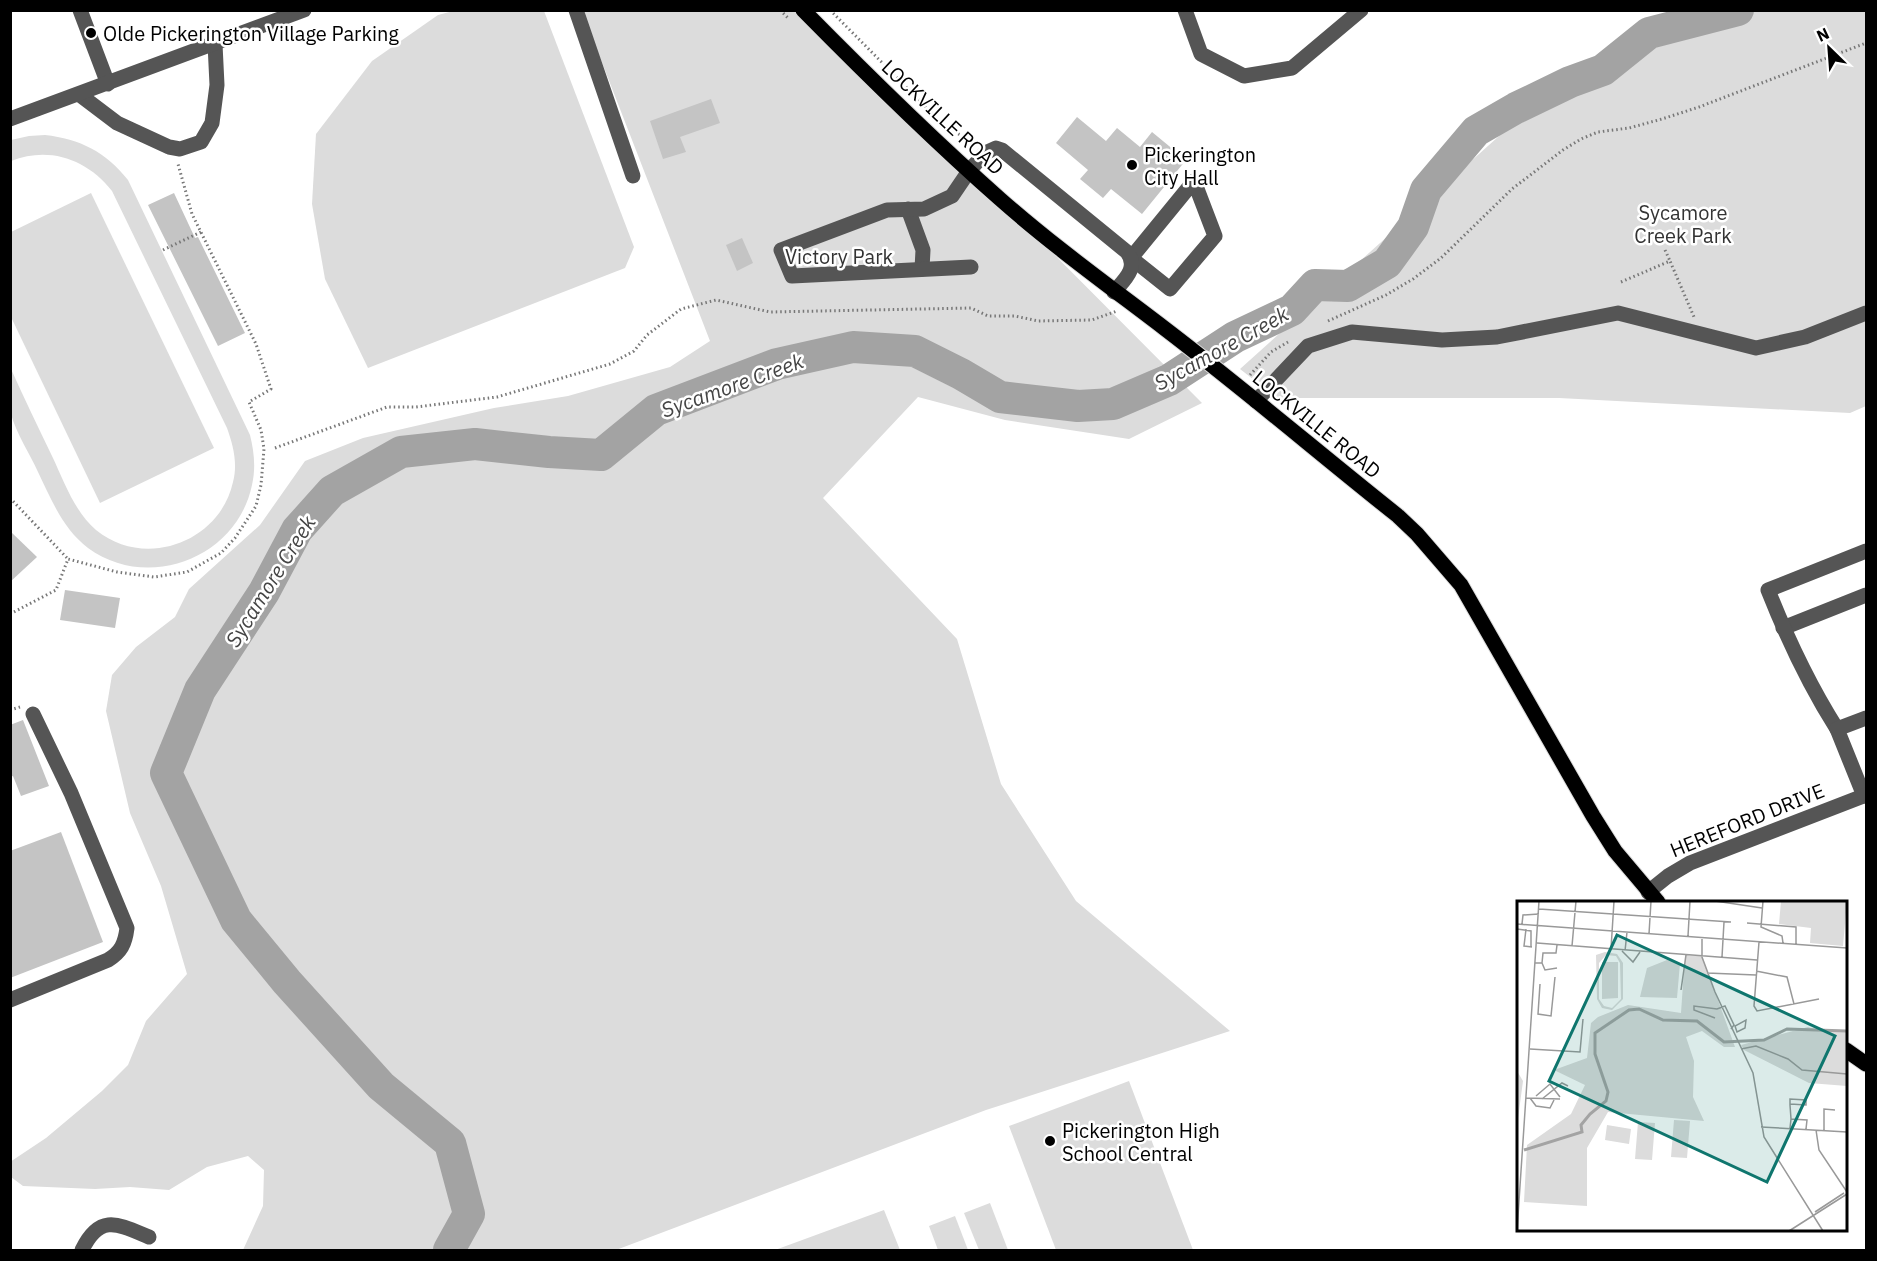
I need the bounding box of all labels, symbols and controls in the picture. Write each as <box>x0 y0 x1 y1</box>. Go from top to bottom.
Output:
north arrow <box>1799 18 1859 78</box>
place label: Olde Pickerington Village Parking <box>103 20 399 47</box>
text: N <box>1813 23 1832 46</box>
marker: Olde Pickerington Village Parking <box>84 26 98 40</box>
street label: LOCKVILLE ROAD <box>876 53 1010 181</box>
place label: Pickerington City Hall <box>1144 141 1256 191</box>
marker: Pickerington City Hall <box>1125 158 1139 172</box>
park label: Sycamore Creek Park <box>1634 199 1732 249</box>
park label: Victory Park <box>785 243 894 270</box>
water label: Sycamore Creek <box>1149 299 1294 397</box>
water label: Sycamore Creek <box>657 346 808 424</box>
street label: LOCKVILLE ROAD <box>1247 364 1387 484</box>
water label: Sycamore Creek <box>218 509 322 652</box>
street label: HEREFORD DRIVE <box>1666 777 1828 863</box>
inset map <box>1517 901 1847 1231</box>
place label: Pickerington High School Central <box>1062 1117 1220 1167</box>
marker: Pickerington High School Central <box>1043 1134 1057 1148</box>

